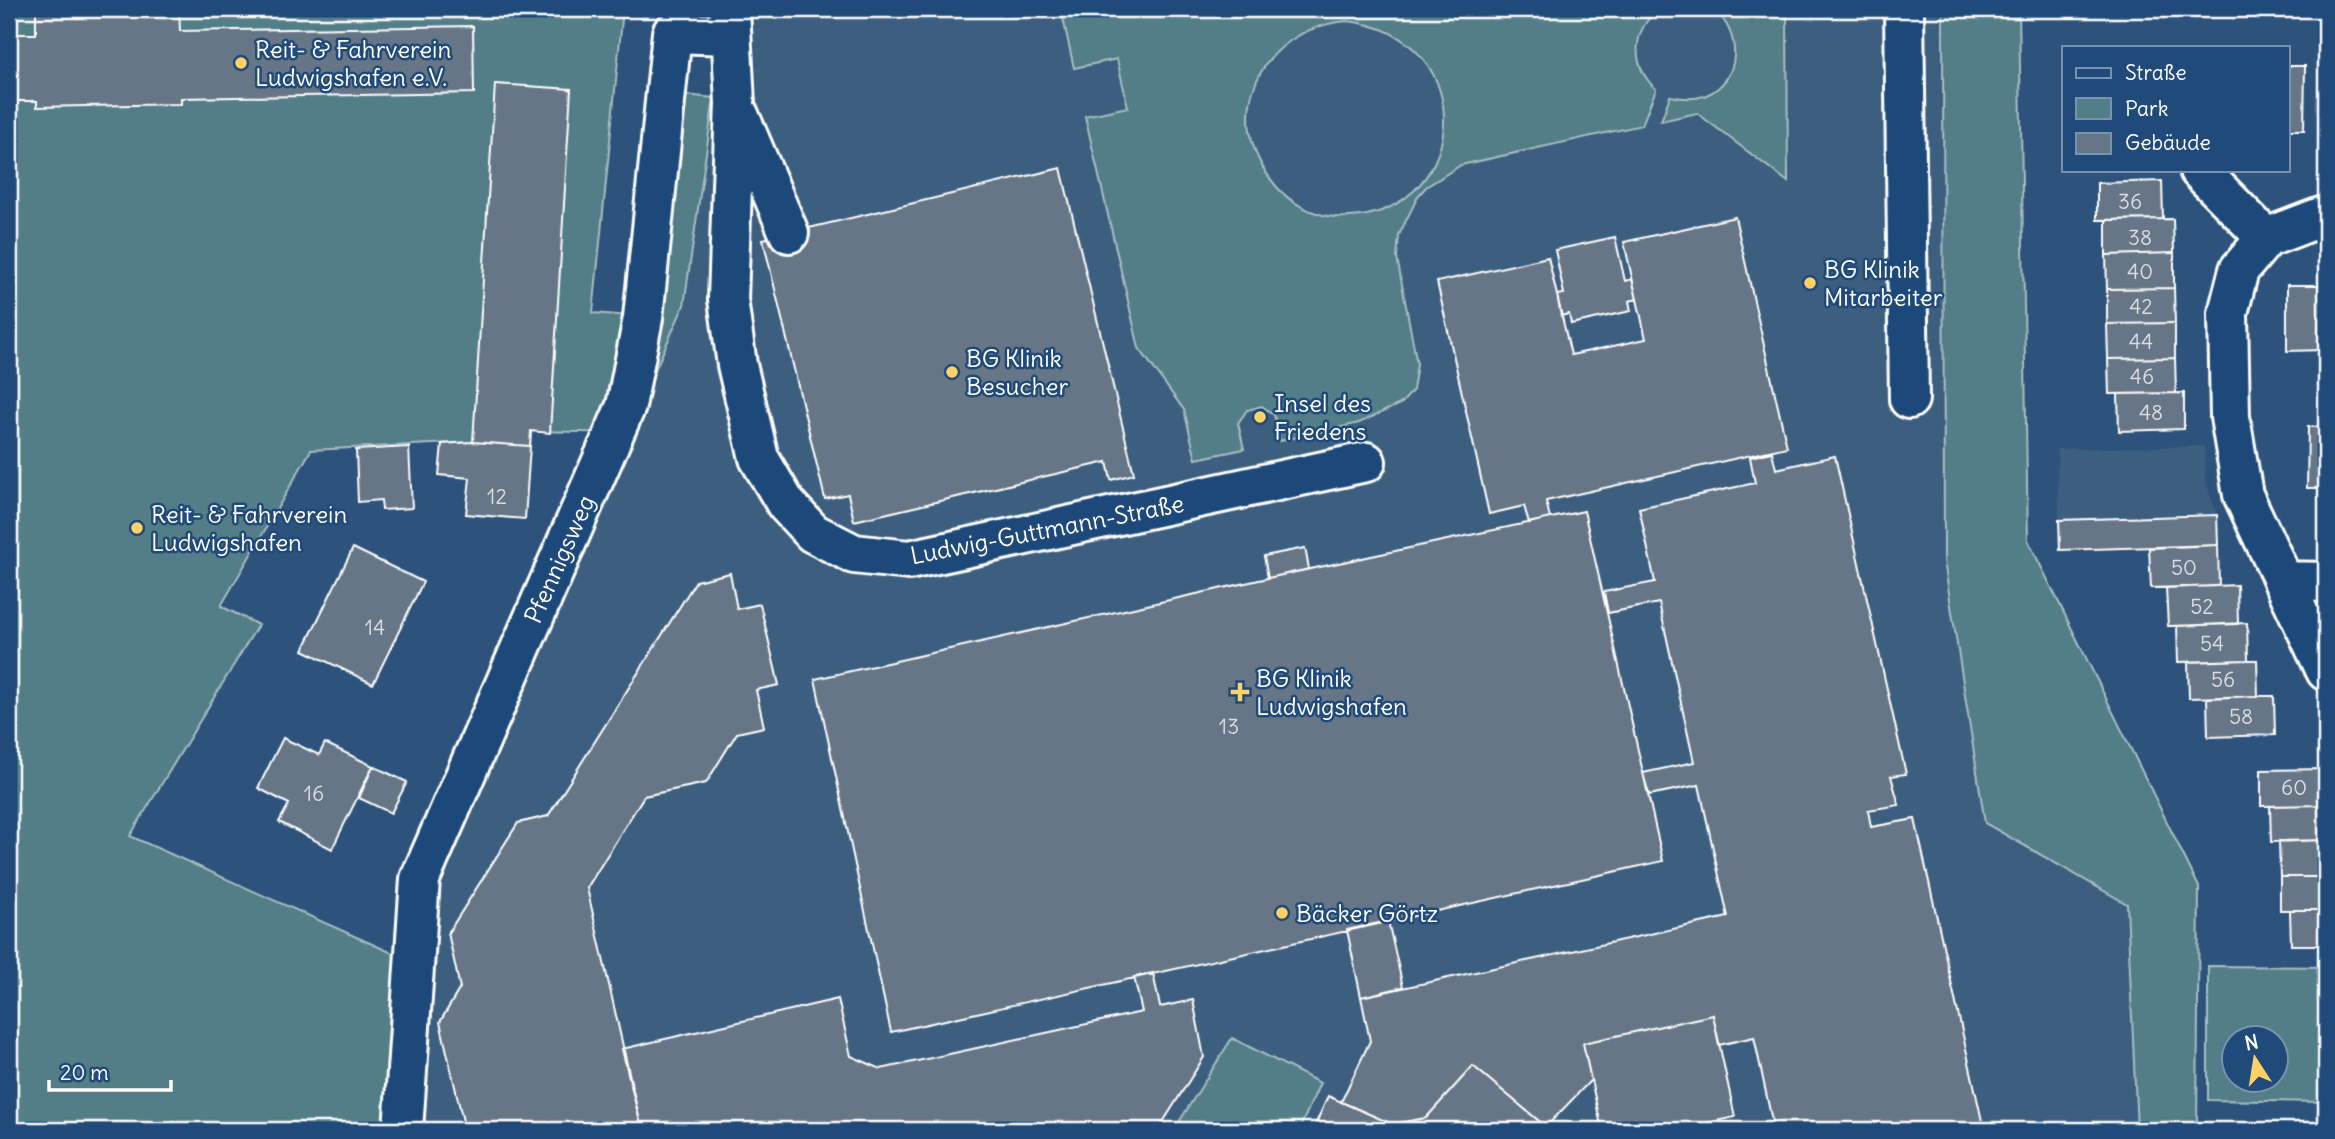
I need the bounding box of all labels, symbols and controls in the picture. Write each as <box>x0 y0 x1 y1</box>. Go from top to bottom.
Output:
place label: Reit- & Fahrverein Ludwigshafen e.V. <box>255 34 451 92</box>
legend <box>2062 46 2290 172</box>
marker: Reit- & Fahrverein Ludwigshafen e.V. <box>233 55 249 71</box>
text: Straße <box>2125 59 2186 86</box>
text: Park <box>2125 95 2168 122</box>
text: Gebäude <box>2125 129 2211 156</box>
house number: 36 <box>2118 188 2142 215</box>
house number: 38 <box>2128 224 2152 251</box>
place label: BG Klinik Mitarbeiter <box>1824 254 1943 312</box>
house number: 40 <box>2127 258 2153 285</box>
marker: BG Klinik Mitarbeiter <box>1802 275 1818 291</box>
house number: 42 <box>2129 293 2153 320</box>
house number: 44 <box>2129 328 2153 355</box>
place label: BG Klinik Besucher <box>966 343 1068 401</box>
house number: 46 <box>2130 363 2154 390</box>
marker: BG Klinik Besucher <box>944 364 960 380</box>
place label: Insel des Friedens <box>1274 388 1371 446</box>
house number: 48 <box>2139 399 2163 426</box>
marker: Insel des Friedens <box>1252 409 1268 425</box>
house number: 12 <box>487 483 507 510</box>
street label: Ludwig-Guttmann-Straße <box>908 488 1186 570</box>
street label: Pfennigsweg <box>517 490 601 628</box>
place label: Reit- & Fahrverein Ludwigshafen <box>151 499 347 557</box>
marker: Reit- & Fahrverein Ludwigshafen <box>129 520 145 536</box>
house number: 50 <box>2171 554 2197 581</box>
house number: 52 <box>2190 593 2214 620</box>
house number: 14 <box>365 614 385 641</box>
house number: 54 <box>2200 630 2224 657</box>
place label: BG Klinik Ludwigshafen <box>1256 663 1407 721</box>
house number: 56 <box>2211 666 2235 693</box>
marker: BG Klinik Ludwigshafen <box>1230 682 1250 702</box>
house number: 58 <box>2229 703 2253 730</box>
house number: 13 <box>1219 713 1239 740</box>
house number: 60 <box>2281 774 2307 801</box>
house number: 16 <box>304 780 324 807</box>
place label: Bäcker Görtz <box>1296 898 1438 928</box>
marker: Bäcker Görtz <box>1274 905 1290 921</box>
north arrow <box>2220 1024 2290 1094</box>
text: N <box>2243 1029 2260 1055</box>
scale bar <box>49 1048 172 1092</box>
text: 20 m <box>60 1059 109 1086</box>

